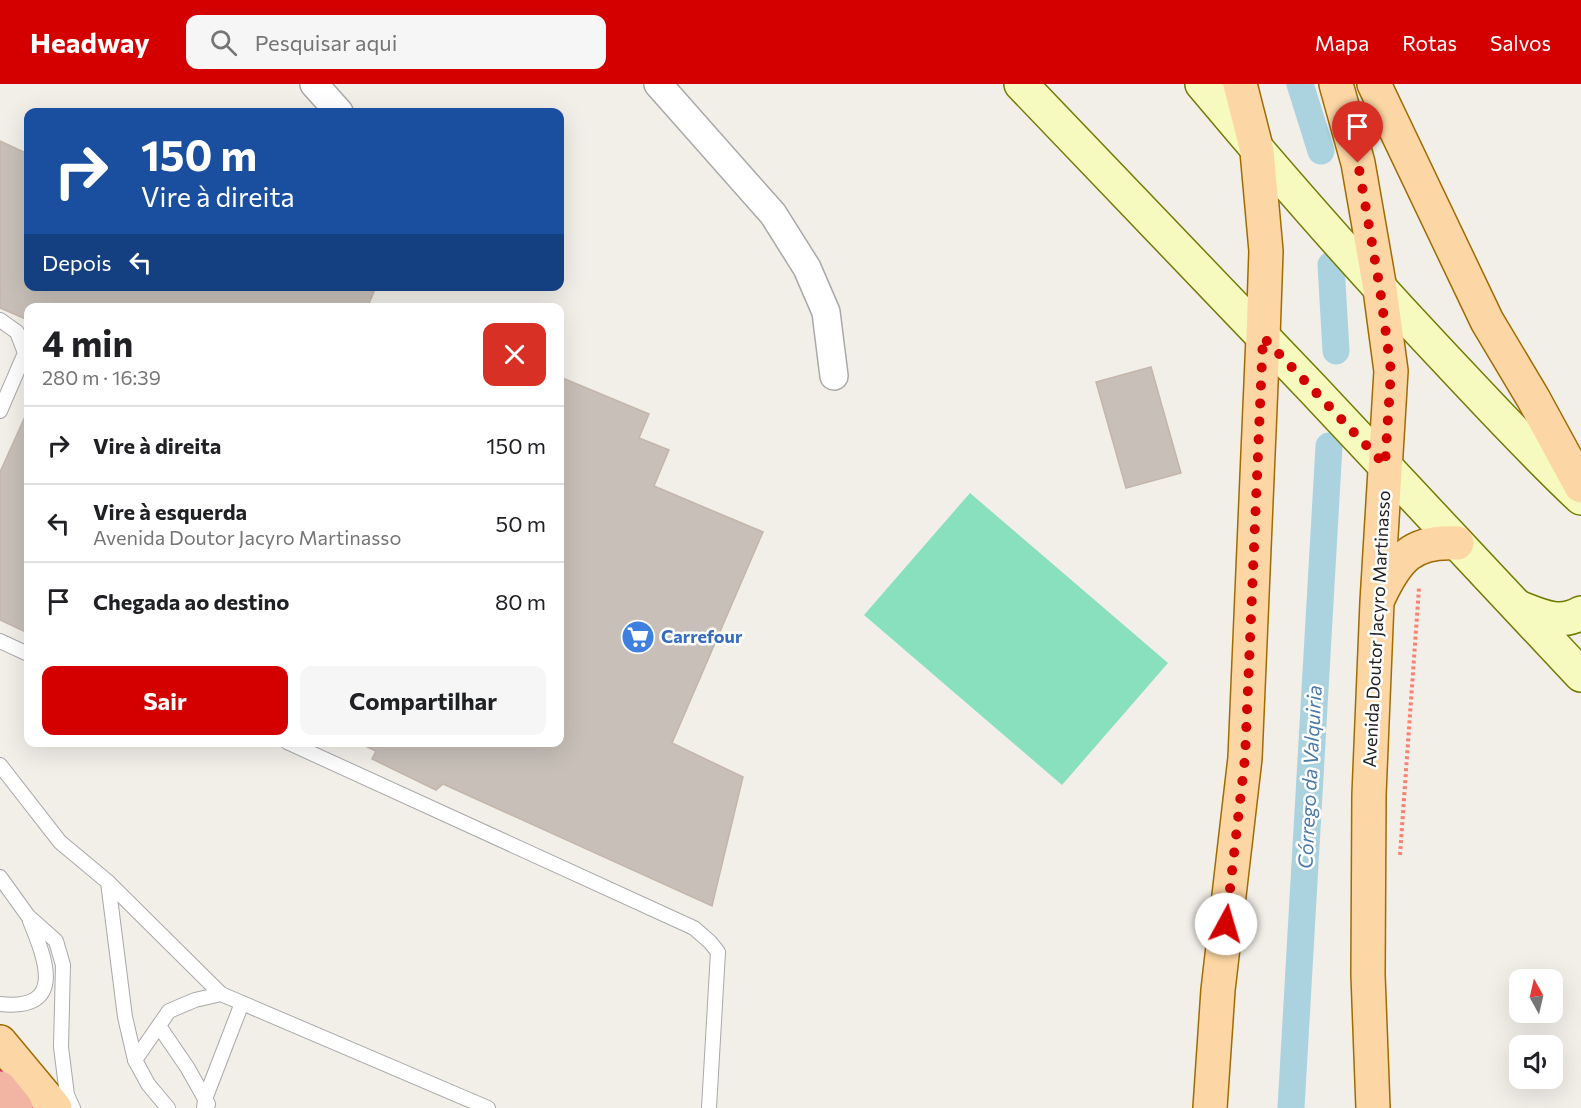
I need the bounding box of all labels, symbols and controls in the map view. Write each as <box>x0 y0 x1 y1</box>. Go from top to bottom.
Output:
search box <box>186 15 606 69</box>
text: Headway <box>30 25 150 59</box>
icon: search <box>207 26 240 59</box>
text: Pesquisar aqui <box>255 29 397 56</box>
text: Mapa <box>1315 30 1369 55</box>
text: Rotas <box>1402 30 1457 55</box>
text: Salvos <box>1490 30 1551 55</box>
pin <box>1332 101 1383 163</box>
icon: arrive <box>1341 110 1374 143</box>
text: 150 m <box>141 128 257 180</box>
icon: right <box>42 132 120 210</box>
text: Vire à direita <box>141 180 295 213</box>
icon: left <box>124 246 157 279</box>
text: Depois <box>42 249 112 276</box>
text: 4 min <box>42 320 133 364</box>
button: close <box>483 323 546 386</box>
text: 280 m · 16:39 <box>42 365 161 389</box>
icon: right <box>42 429 75 462</box>
text: Vire à direita <box>93 432 221 459</box>
text: 150 m <box>486 432 546 459</box>
street label: Avenida Doutor Jacyro Martinasso <box>1358 490 1394 768</box>
text: Vire à esquerda <box>93 498 247 525</box>
icon: left <box>42 507 75 540</box>
text: 50 m <box>496 510 546 537</box>
text: Avenida Doutor Jacyro Martinasso <box>93 525 401 549</box>
icon: arrive <box>42 585 75 618</box>
text: Chegada ao destino <box>93 588 289 615</box>
text: 80 m <box>495 588 546 615</box>
supermarket icon: Carrefour <box>620 619 656 655</box>
place label: Carrefour <box>661 625 743 647</box>
button: Sair <box>42 666 288 735</box>
button: Compartilhar <box>300 666 546 735</box>
water label: Córrego da Valquiria <box>1292 684 1326 869</box>
position arrow <box>1194 892 1258 956</box>
north arrow <box>1509 969 1563 1023</box>
map controls <box>1509 969 1563 1089</box>
button: sound <box>1509 1035 1563 1089</box>

